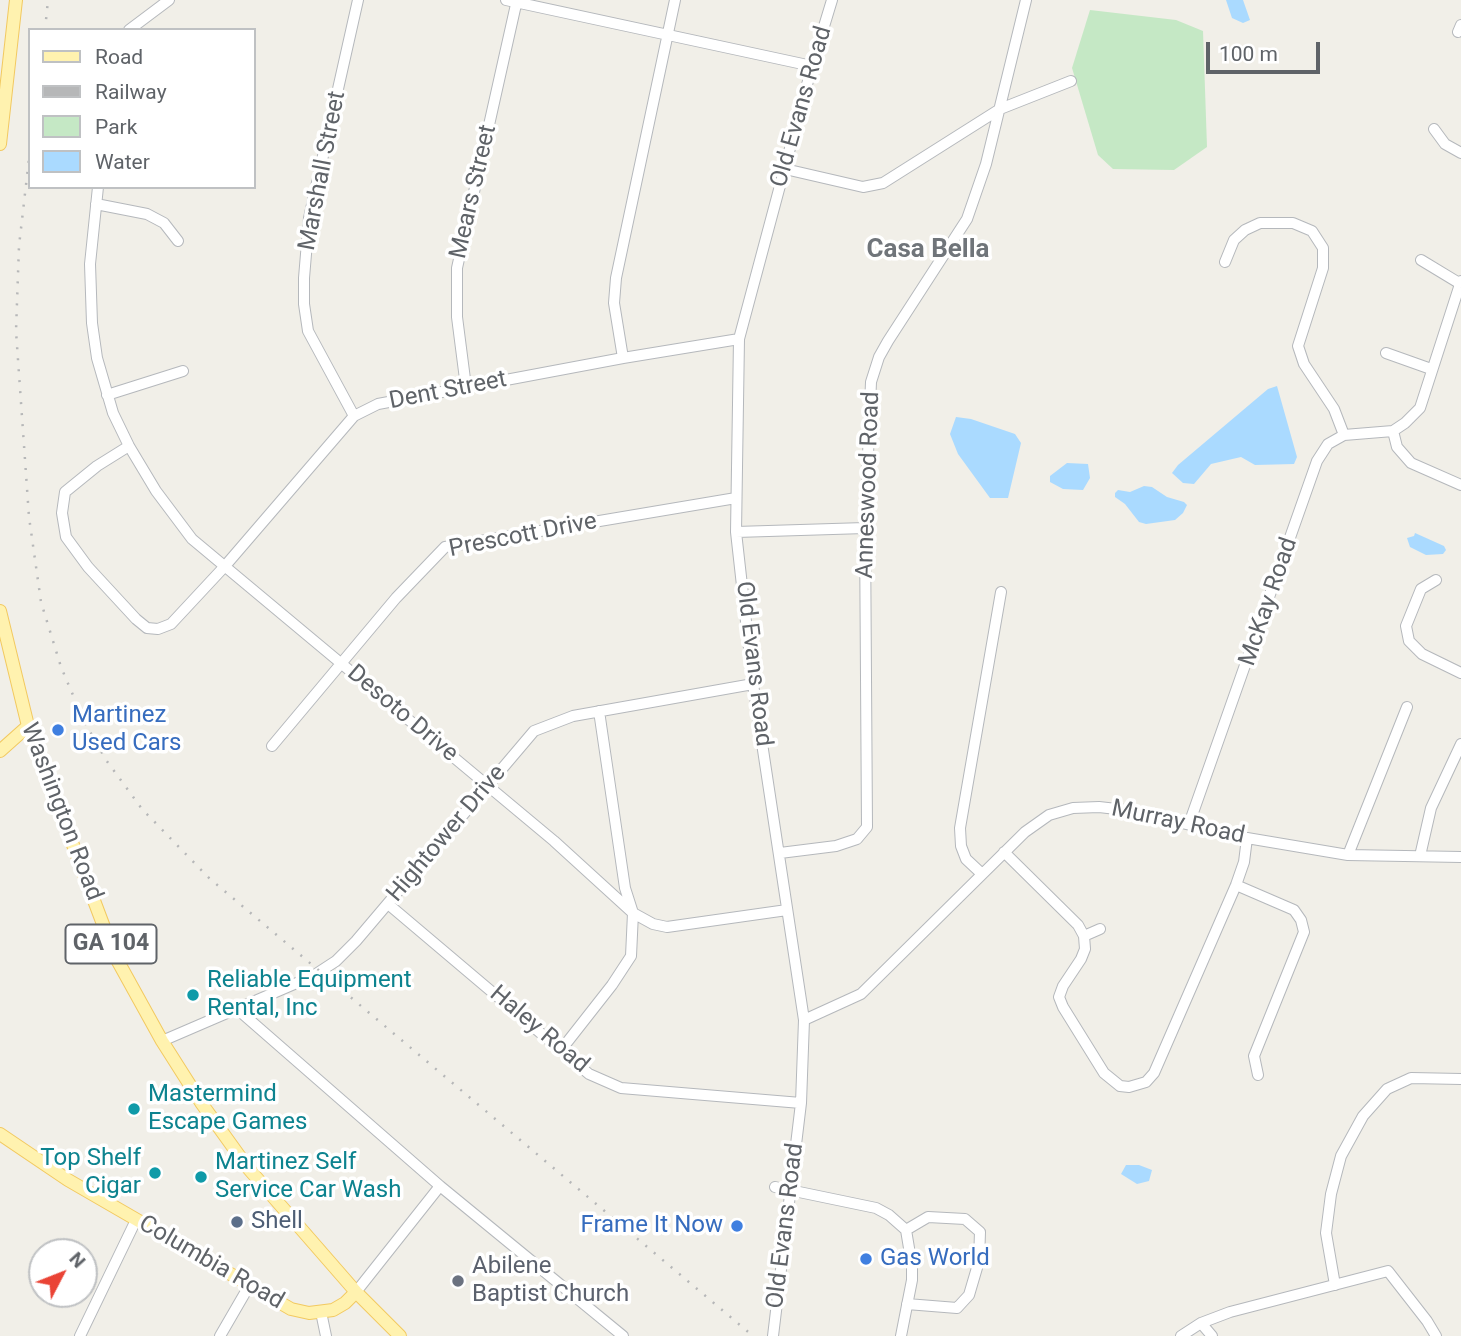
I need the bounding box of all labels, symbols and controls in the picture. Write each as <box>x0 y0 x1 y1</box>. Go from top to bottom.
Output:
street label: Old Evans Road <box>765 23 839 191</box>
legend <box>28 28 256 189</box>
scale bar <box>1209 28 1323 72</box>
text: 100 m <box>1219 42 1278 66</box>
text: Road <box>95 45 143 69</box>
text: Railway <box>95 80 167 104</box>
street label: Marshall Street <box>293 89 353 253</box>
text: Park <box>95 115 137 139</box>
street label: Mears Street <box>445 122 503 262</box>
text: Water <box>95 150 150 174</box>
district label: Casa Bella <box>867 234 989 266</box>
street label: Dent Street <box>387 366 509 416</box>
street label: Anneswood Road <box>851 391 887 579</box>
street label: Prescott Drive <box>447 508 599 564</box>
street label: McKay Road <box>1234 534 1304 670</box>
street label: Old Evans Road <box>729 580 777 748</box>
street label: Desoto Drive <box>341 659 463 769</box>
place label: Martinez Used Cars <box>72 702 181 758</box>
street label: Washington Road <box>14 719 108 905</box>
marker: Martinez Used Cars <box>50 722 66 738</box>
street label: Hightower Drive <box>381 760 513 908</box>
street label: Murray Road <box>1109 795 1247 851</box>
road number: GA 104 <box>66 925 156 964</box>
place label: Reliable Equipment Rental, Inc <box>207 967 412 1023</box>
street label: Haley Road <box>483 980 595 1080</box>
marker: Reliable Equipment Rental, Inc <box>185 987 201 1003</box>
place label: Mastermind Escape Games <box>148 1081 307 1137</box>
marker: Mastermind Escape Games <box>126 1101 142 1117</box>
street label: Old Evans Road <box>762 1142 810 1310</box>
place label: Top Shelf Cigar <box>40 1145 141 1201</box>
place label: Martinez Self Service Car Wash <box>215 1149 401 1205</box>
marker: Top Shelf Cigar <box>147 1165 163 1181</box>
marker: Martinez Self Service Car Wash <box>193 1169 209 1185</box>
place label: Shell <box>251 1208 303 1236</box>
street label: Columbia Road <box>133 1210 289 1316</box>
place label: Frame It Now <box>580 1212 723 1240</box>
marker: Shell <box>229 1214 245 1230</box>
marker: Frame It Now <box>729 1218 745 1234</box>
north arrow <box>28 1238 98 1308</box>
place label: Gas World <box>880 1245 990 1273</box>
text: N <box>64 1247 91 1273</box>
marker: Gas World <box>858 1251 874 1267</box>
place label: Abilene Baptist Church <box>472 1253 629 1309</box>
marker: Abilene Baptist Church <box>450 1273 466 1289</box>

